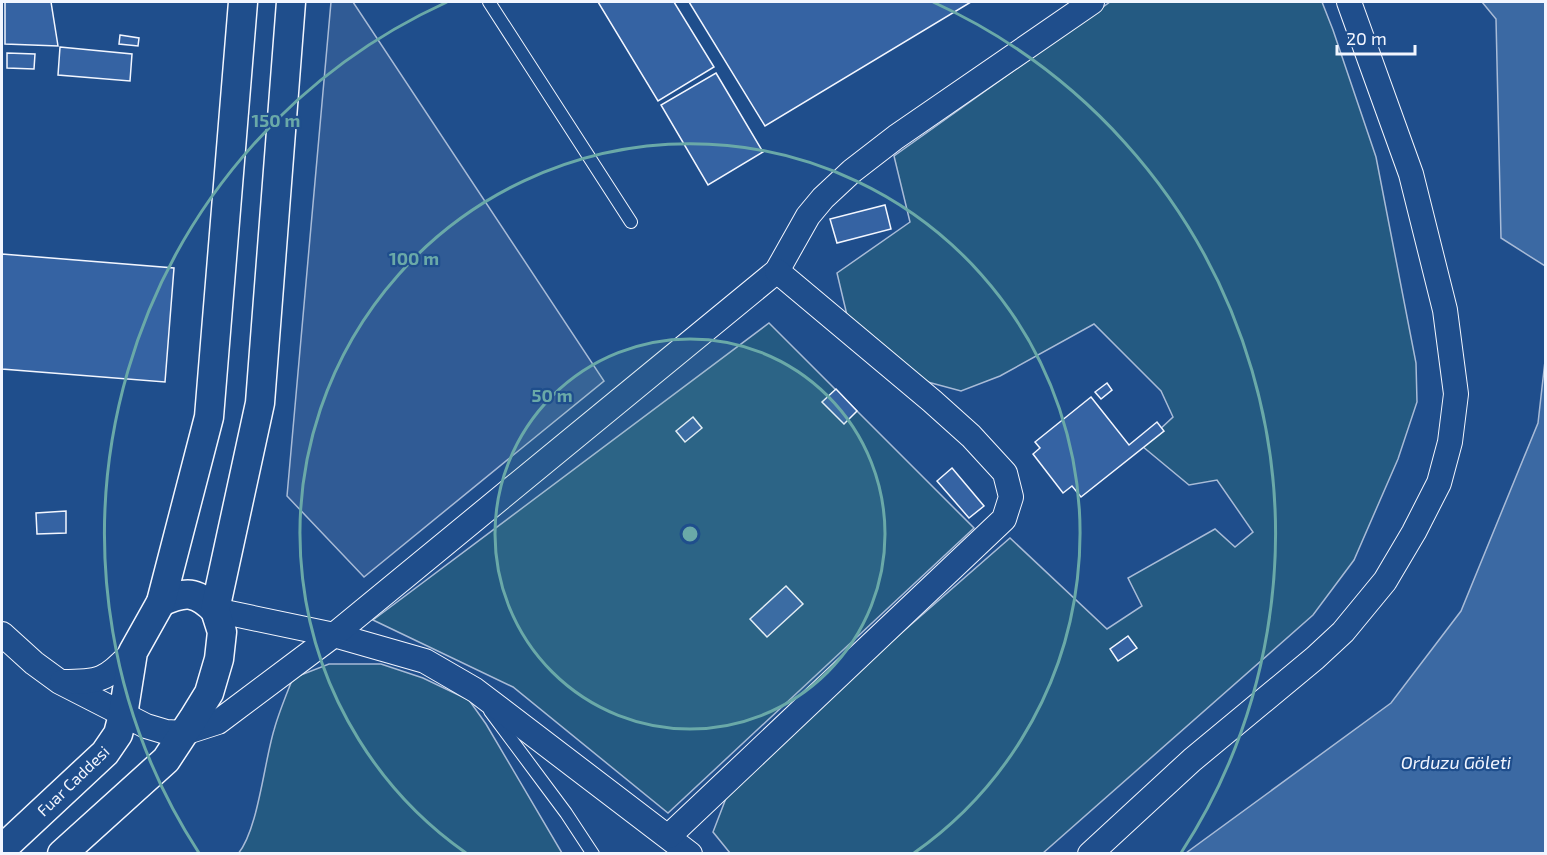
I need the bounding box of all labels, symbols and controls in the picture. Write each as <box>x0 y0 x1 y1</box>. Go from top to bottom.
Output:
scale bar <box>1337 18 1415 56</box>
text: 20 m <box>1346 27 1387 49</box>
text: 150 m <box>252 109 300 131</box>
text: 100 m <box>389 247 439 269</box>
text: 50 m <box>531 384 573 406</box>
centre of rings <box>680 524 700 544</box>
street label: Fuar Caddesi <box>33 742 113 820</box>
water label: Orduzu Göleti <box>1401 751 1512 773</box>

